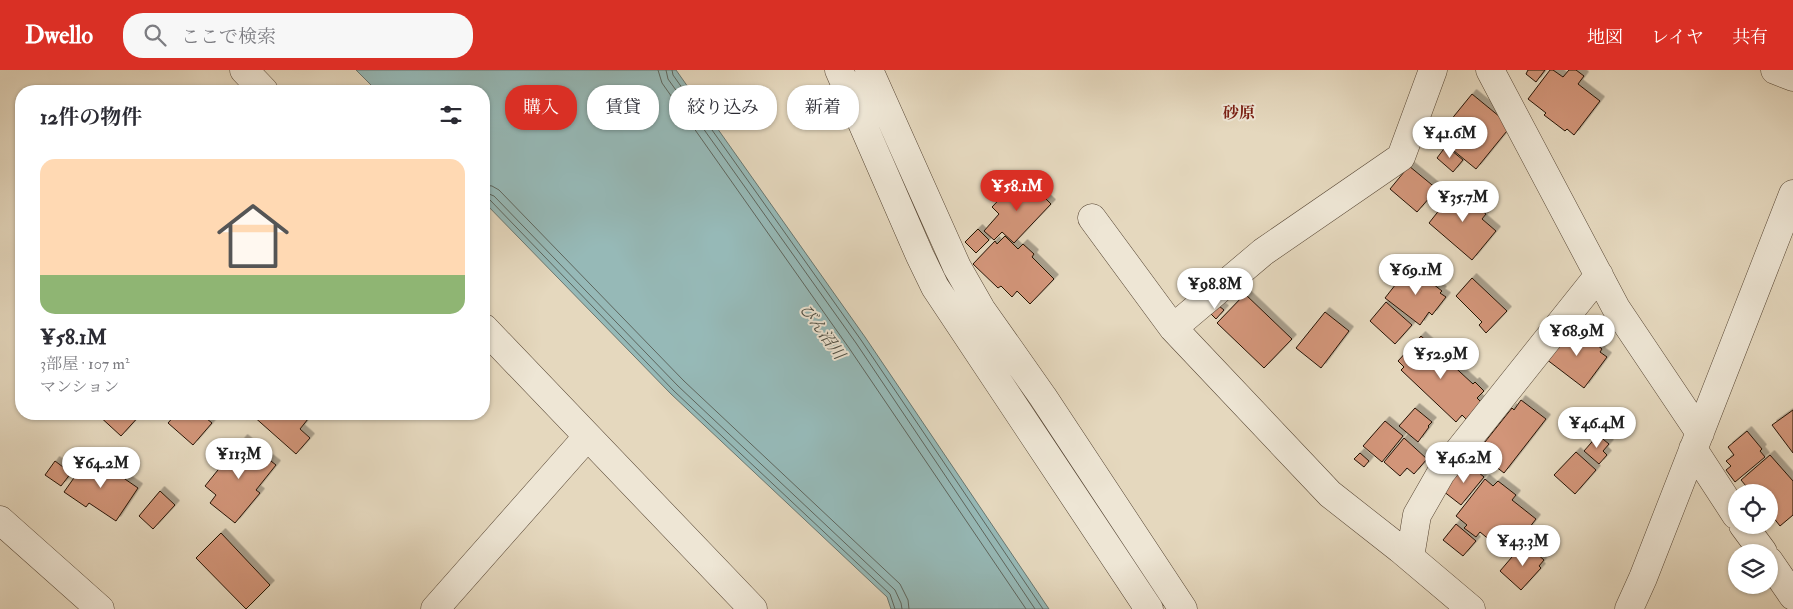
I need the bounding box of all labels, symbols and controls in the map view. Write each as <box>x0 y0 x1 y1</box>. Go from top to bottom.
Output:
search box <box>123 13 473 58</box>
text: Dwello <box>25 20 93 51</box>
icon: search <box>141 21 169 49</box>
text: ここで検索 <box>181 25 276 49</box>
text: 地図 <box>1587 26 1623 49</box>
text: レイヤ <box>1651 26 1704 49</box>
text: 共有 <box>1732 26 1768 49</box>
chip: 購入 <box>505 85 577 130</box>
chip: 賃貸 <box>587 85 659 130</box>
chip: 絞り込み <box>669 85 777 130</box>
chip: 新着 <box>787 85 859 130</box>
icon: filters <box>437 101 465 129</box>
district label: 砂原 <box>1223 103 1255 123</box>
text: 12件の物件 <box>40 104 142 131</box>
pin: ¥41.6M <box>1409 116 1491 159</box>
text: ¥41.6M <box>1423 123 1477 143</box>
pin: ¥58.1M <box>976 170 1058 212</box>
text: ¥58.1M <box>992 176 1042 196</box>
pin: ¥35.7M <box>1422 180 1504 223</box>
text: ¥35.7M <box>1438 187 1488 207</box>
icon: home <box>208 191 298 281</box>
pin: ¥69.1M <box>1375 254 1457 296</box>
text: ¥69.1M <box>1390 260 1442 280</box>
pin: ¥98.8M <box>1174 268 1256 310</box>
text: ¥98.8M <box>1188 274 1242 294</box>
water label: びん沼川 <box>795 300 850 365</box>
pin: ¥68.9M <box>1536 314 1618 357</box>
text: ¥68.9M <box>1550 321 1604 341</box>
text: ¥58.1M <box>40 324 107 351</box>
pin: ¥52.9M <box>1400 338 1482 380</box>
text: ¥52.9M <box>1414 344 1468 364</box>
text: 3部屋 · 107 m² <box>40 354 129 374</box>
text: マンション <box>40 377 119 397</box>
pin: ¥46.4M <box>1556 406 1638 449</box>
text: ¥46.4M <box>1569 413 1625 433</box>
pin: ¥113M <box>204 438 274 480</box>
pin: ¥46.2M <box>1423 442 1505 484</box>
text: ¥113M <box>216 444 262 464</box>
pin: ¥64.2M <box>60 446 142 489</box>
text: ¥46.2M <box>1436 448 1492 468</box>
text: ¥64.2M <box>73 453 129 473</box>
map controls <box>1728 484 1778 594</box>
button: locate <box>1728 484 1778 534</box>
pin: ¥43.3M <box>1482 524 1564 567</box>
text: ¥43.3M <box>1497 531 1549 551</box>
button: layers <box>1728 544 1778 594</box>

